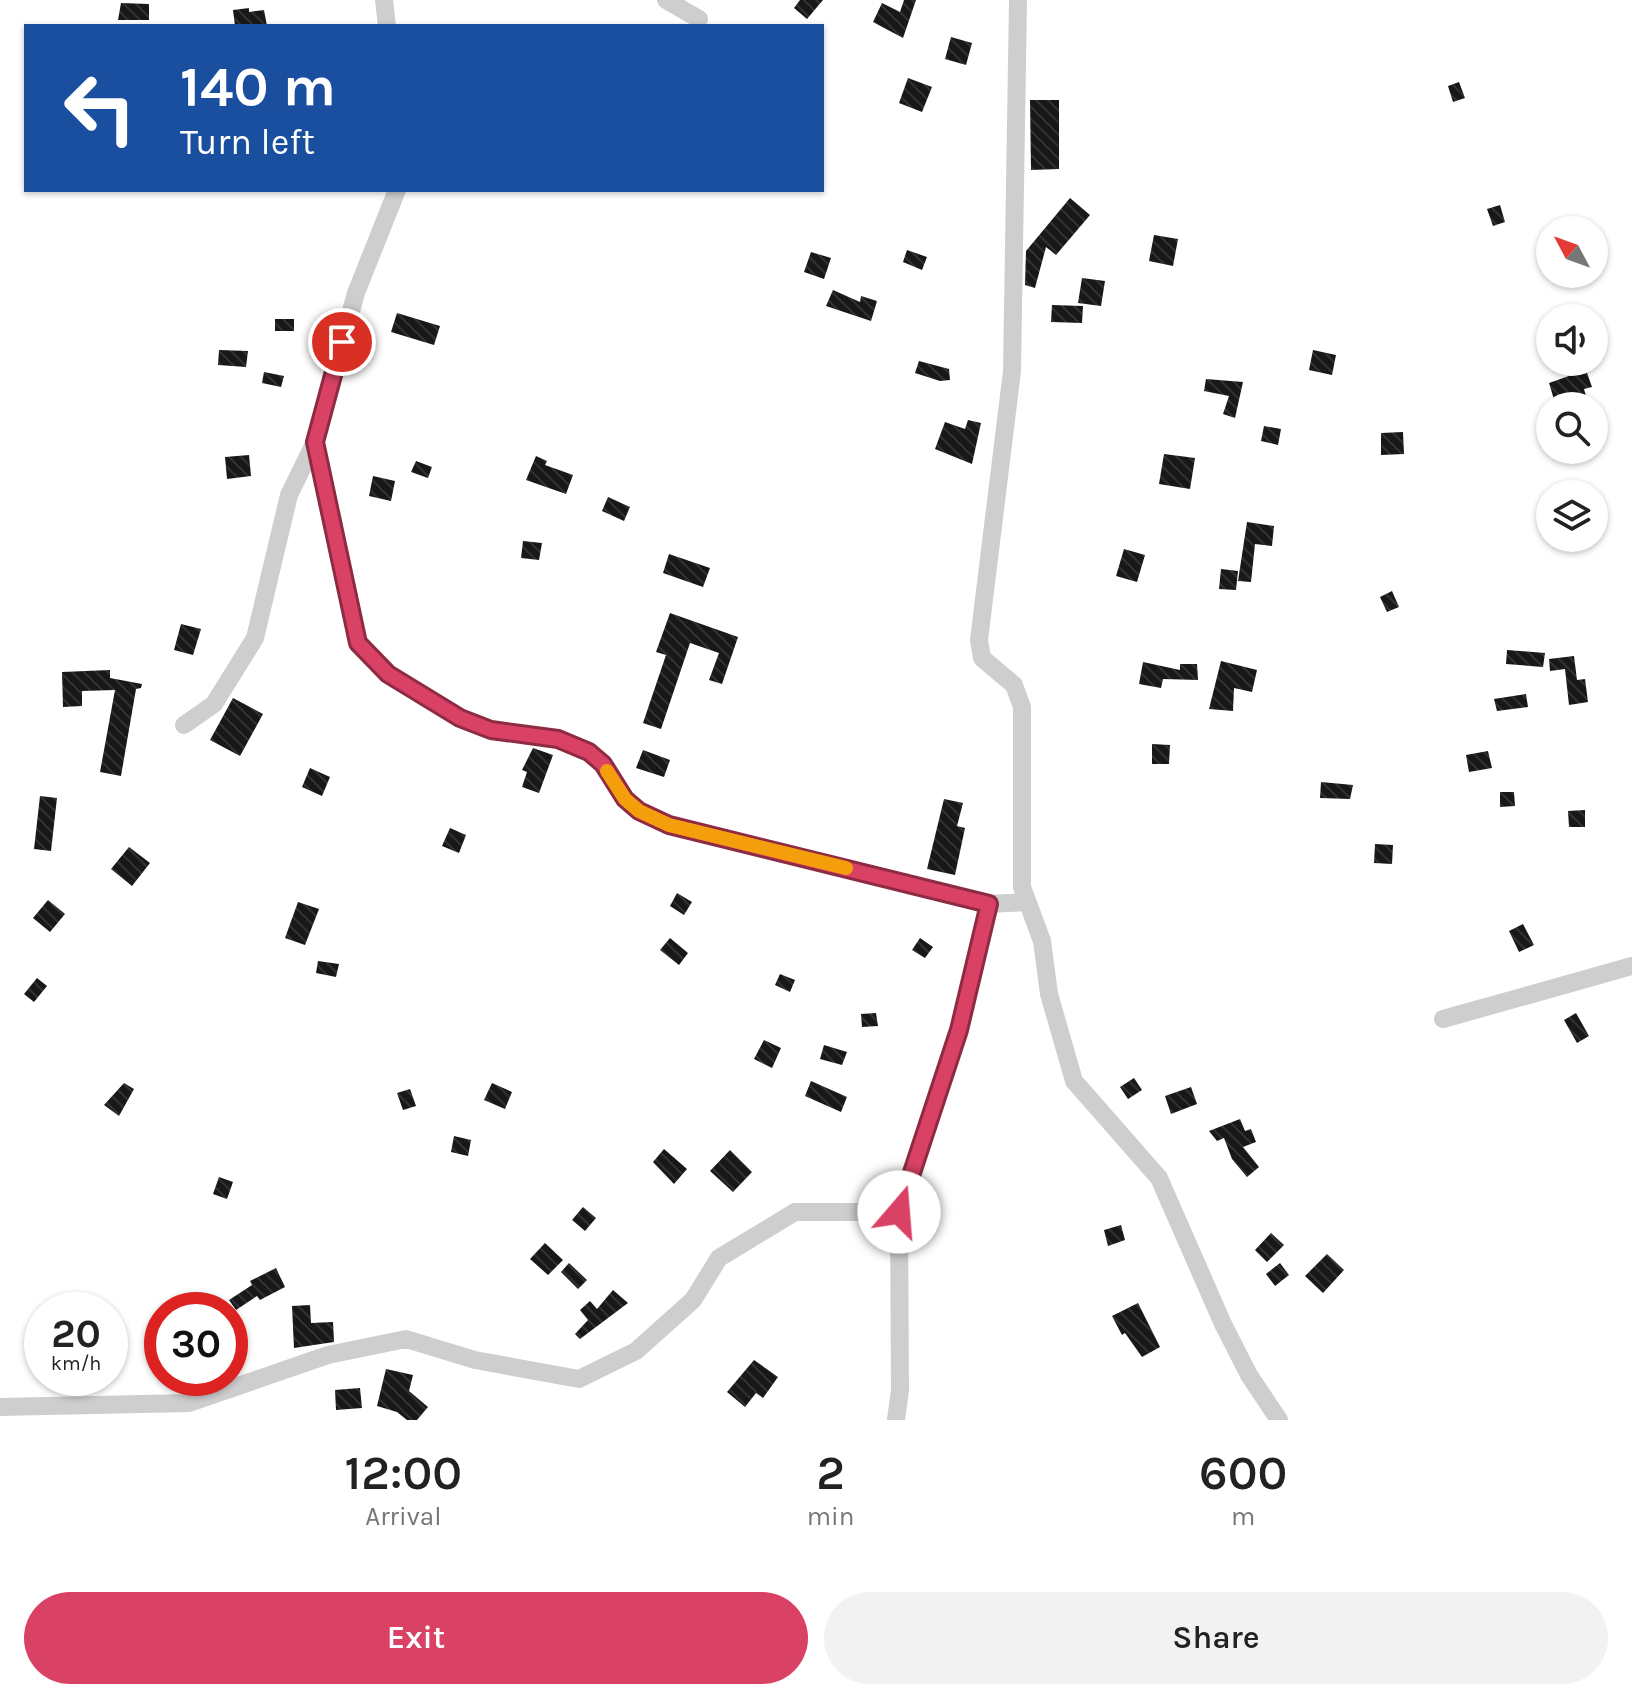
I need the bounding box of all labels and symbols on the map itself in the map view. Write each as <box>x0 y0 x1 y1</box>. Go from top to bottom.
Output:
north arrow <box>1536 216 1608 288</box>
pin <box>308 308 376 376</box>
position arrow <box>857 1170 941 1254</box>
speed limit sign: 30 <box>144 1292 248 1396</box>

